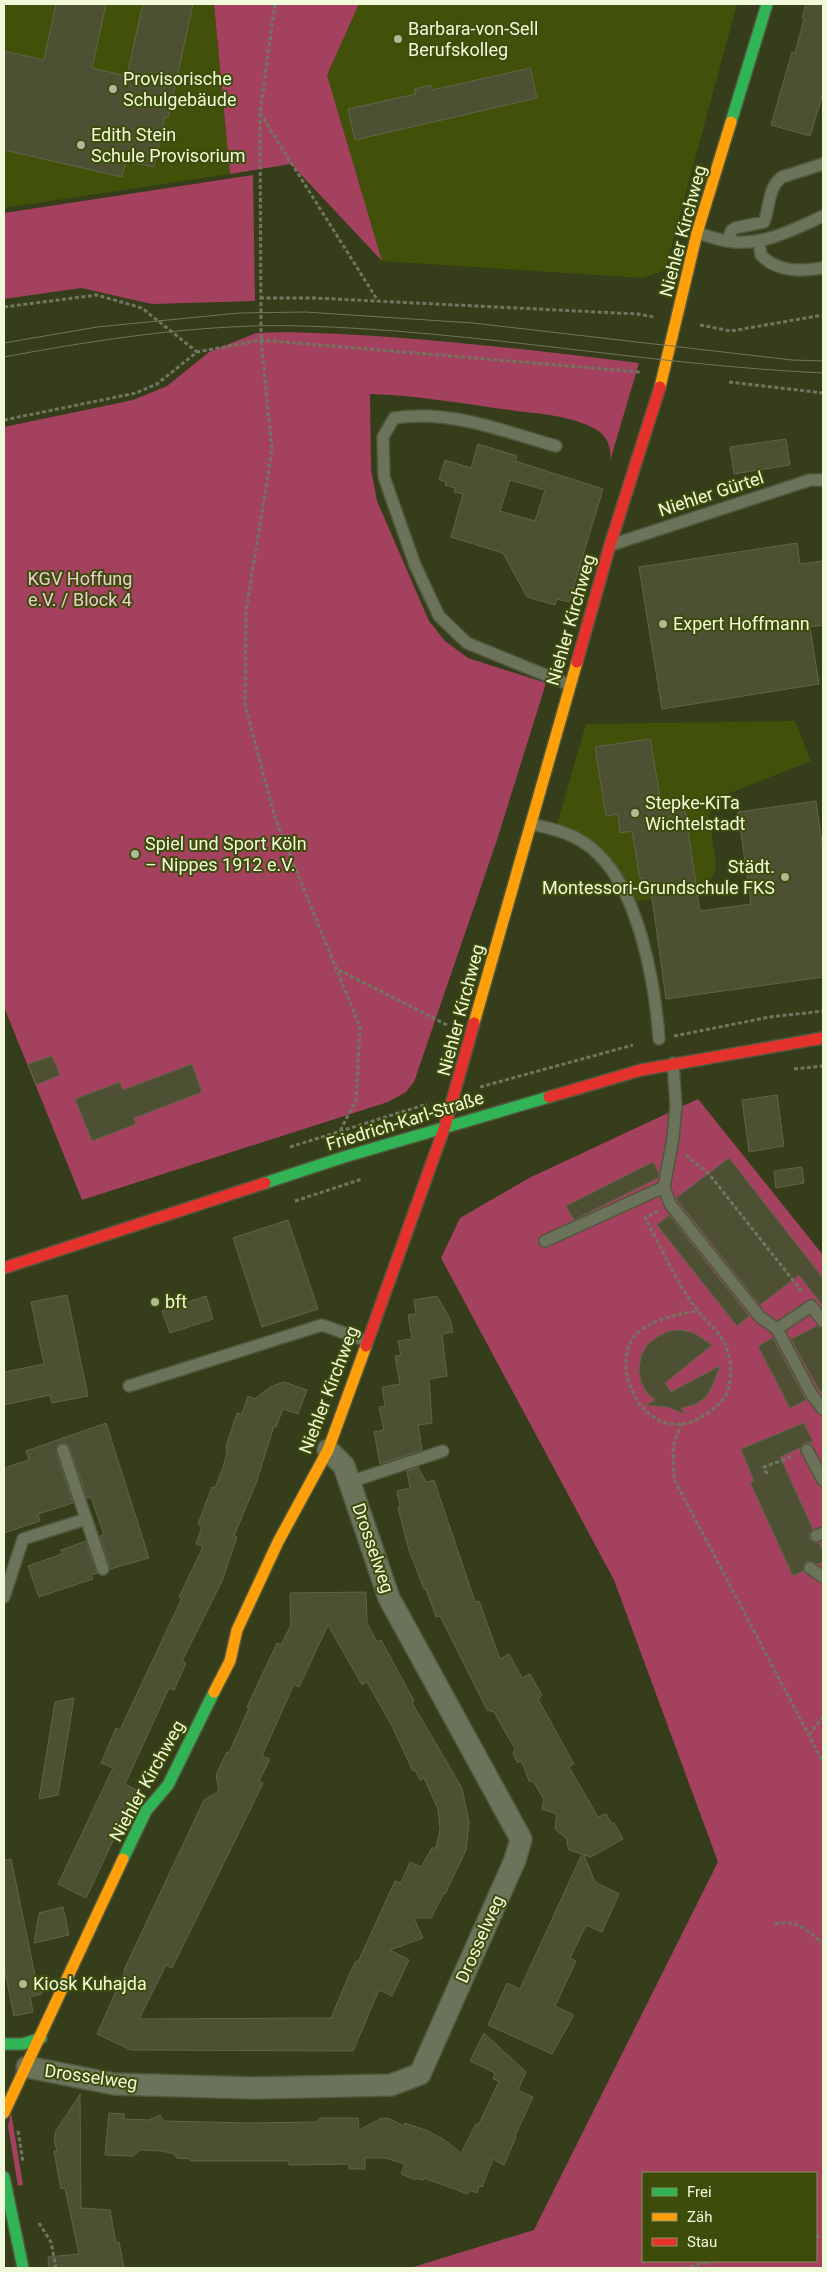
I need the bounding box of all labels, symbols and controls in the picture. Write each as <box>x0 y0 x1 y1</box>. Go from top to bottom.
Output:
place label: Barbara-von-Sell Berufskolleg <box>408 18 538 60</box>
marker: Barbara-von-Sell Berufskolleg <box>392 33 404 45</box>
place label: Provisorische Schulgebäude <box>123 68 237 110</box>
marker: Provisorische Schulgebäude <box>107 83 119 95</box>
place label: Edith Stein Schule Provisorium <box>91 124 246 166</box>
marker: Edith Stein Schule Provisorium <box>75 139 87 151</box>
street label: Niehler Kirchweg <box>655 163 710 299</box>
street label: Niehler Gürtel <box>655 467 766 520</box>
street label: Niehler Kirchweg <box>542 552 599 688</box>
park label: KGV Hoffung e.V. / Block 4 <box>28 568 132 610</box>
place label: Expert Hoffmann <box>673 613 810 634</box>
marker: Expert Hoffmann <box>657 618 669 630</box>
place label: Stepke-KiTa Wichtelstadt <box>645 792 746 834</box>
marker: Stepke-KiTa Wichtelstadt <box>629 807 641 819</box>
place label: Spiel und Sport Köln – Nippes 1912 e.V. <box>145 833 307 875</box>
marker: Spiel und Sport Köln – Nippes 1912 e.V. <box>129 848 141 860</box>
place label: Städt. Montessori-Grundschule FKS <box>542 856 775 898</box>
marker: Städt. Montessori-Grundschule FKS <box>779 871 791 883</box>
street label: Niehler Kirchweg <box>433 942 488 1078</box>
street label: Friedrich-Karl-Straße <box>324 1087 486 1154</box>
place label: bft <box>165 1291 187 1312</box>
marker: bft <box>149 1296 161 1308</box>
street label: Niehler Kirchweg <box>294 1323 363 1457</box>
street label: Drosselweg <box>348 1500 399 1596</box>
street label: Niehler Kirchweg <box>105 1717 189 1845</box>
street label: Drosselweg <box>451 1892 508 1986</box>
place label: Kiosk Kuhajda <box>33 1973 147 1994</box>
marker: Kiosk Kuhajda <box>17 1978 29 1990</box>
street label: Drosselweg <box>43 2060 139 2093</box>
legend <box>642 2172 817 2262</box>
text: Frei <box>687 2183 712 2201</box>
text: Zäh <box>687 2208 712 2226</box>
text: Stau <box>687 2233 717 2251</box>

